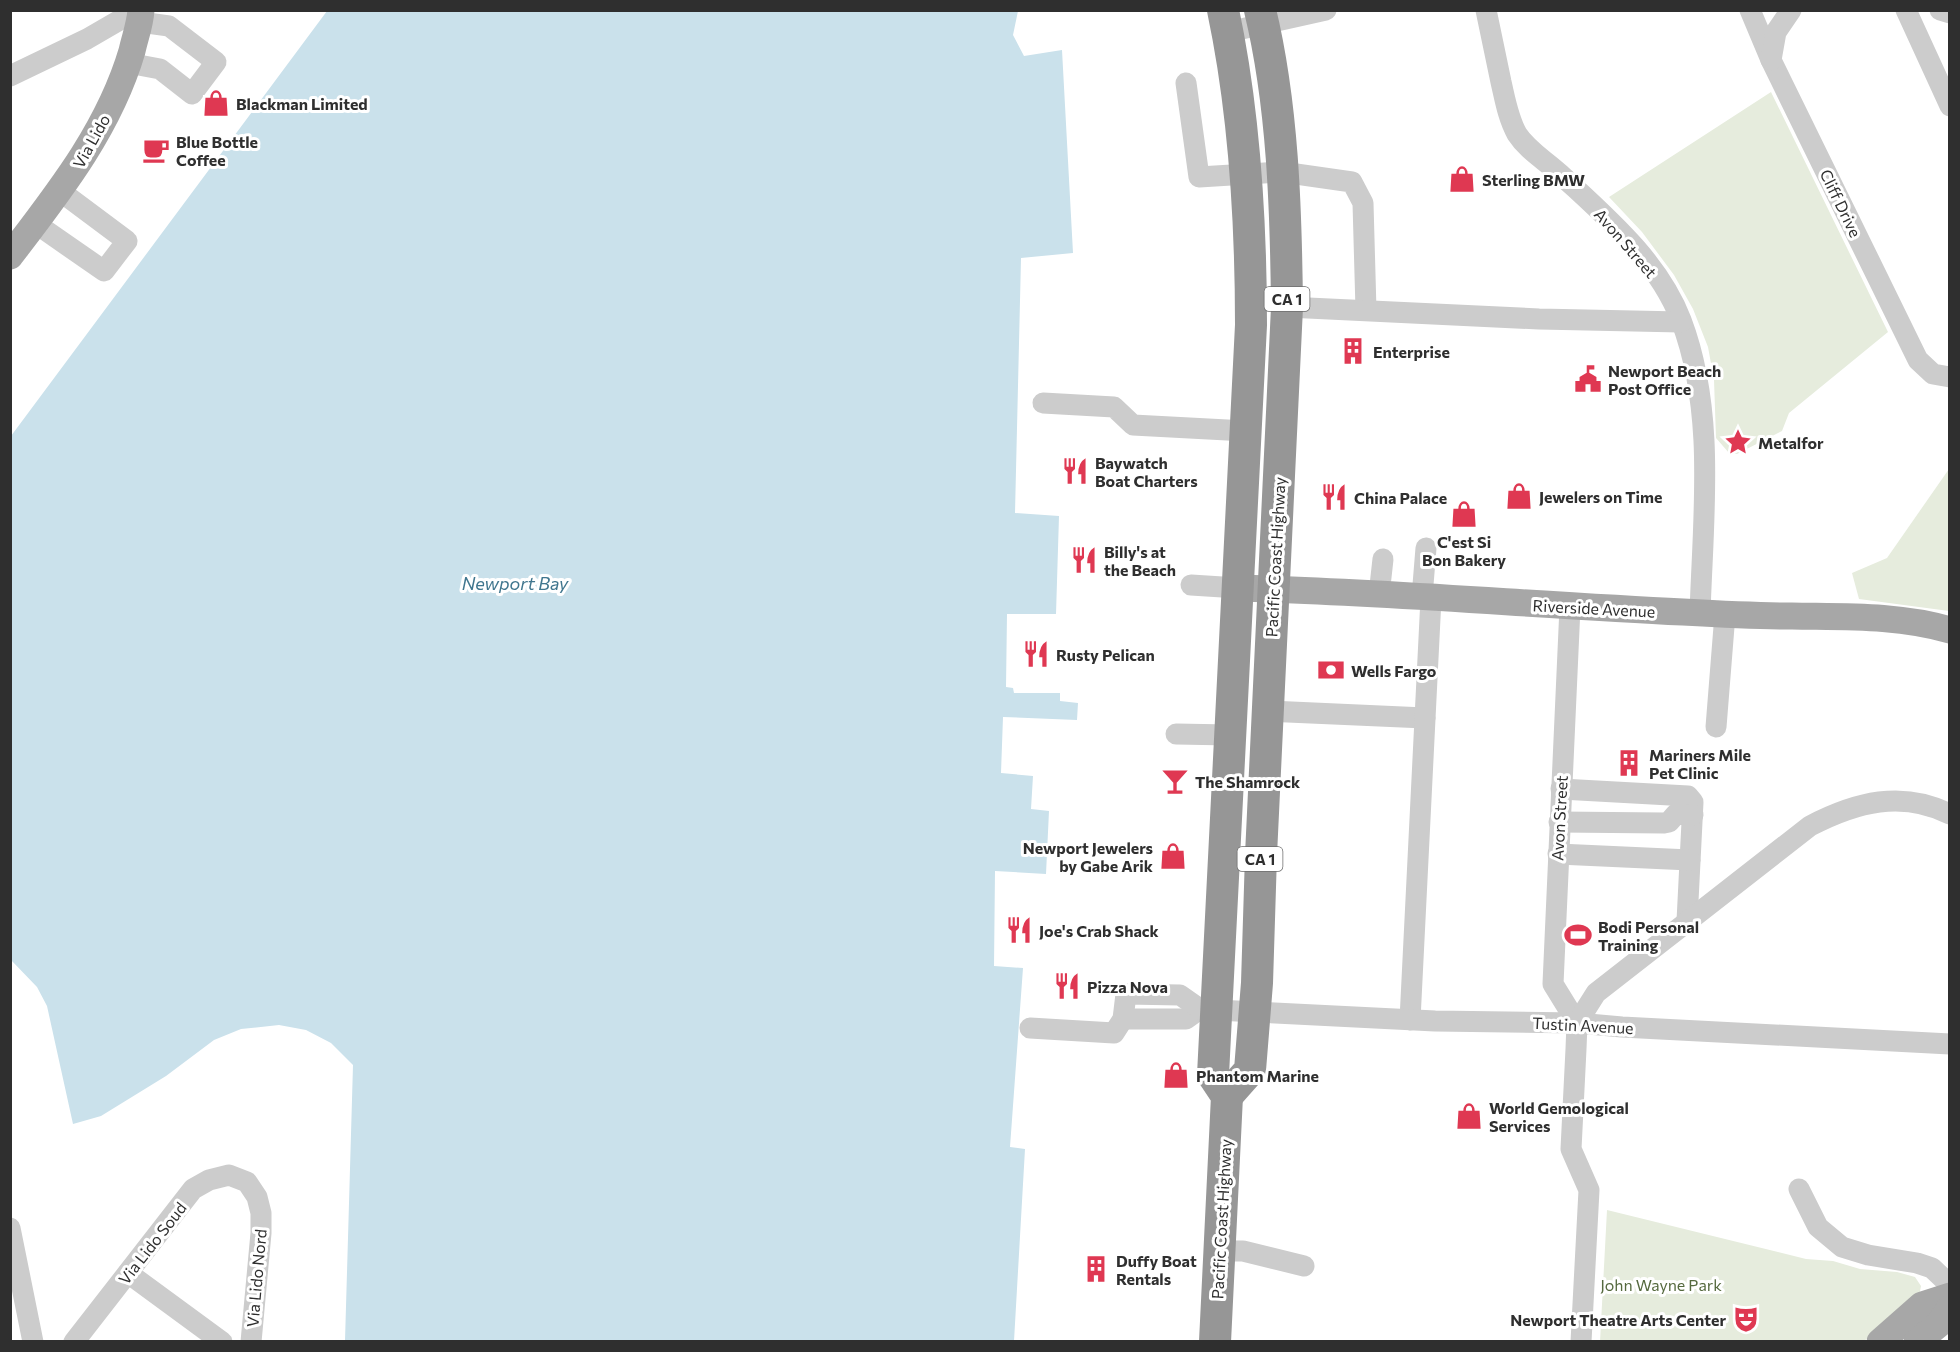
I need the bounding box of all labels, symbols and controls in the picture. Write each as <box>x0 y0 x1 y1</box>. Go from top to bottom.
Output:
shop icon: Blackman Limited <box>201 88 231 118</box>
place label: Blackman Limited <box>236 94 368 113</box>
street label: Via Lido <box>68 111 114 171</box>
place label: Blue Bottle Coffee <box>176 132 258 169</box>
cafe icon: Blue Bottle Coffee <box>141 135 171 165</box>
shop icon: Sterling BMW <box>1447 164 1477 194</box>
street label: Cliff Drive <box>1816 166 1866 240</box>
place label: Sterling BMW <box>1482 170 1585 189</box>
street label: Avon Street <box>1591 205 1661 282</box>
road number: CA 1 <box>1264 287 1310 311</box>
building icon: Enterprise <box>1338 336 1368 366</box>
place label: Enterprise <box>1373 342 1450 361</box>
place label: Newport Beach Post Office <box>1608 361 1721 398</box>
public building icon: Newport Beach Post Office <box>1573 364 1603 394</box>
place icon: Metalfor <box>1723 427 1753 457</box>
place label: Metalfor <box>1758 433 1824 452</box>
place label: Baywatch Boat Charters <box>1095 453 1198 490</box>
restaurant icon: Baywatch Boat Charters <box>1060 456 1090 486</box>
street label: Pacific Coast Highway <box>1261 476 1289 638</box>
shop icon: Jewelers on Time <box>1504 481 1534 511</box>
restaurant icon: China Palace <box>1319 482 1349 512</box>
place label: Jewelers on Time <box>1539 487 1662 506</box>
place label: China Palace <box>1354 488 1447 507</box>
shop icon: C'est Si Bon Bakery <box>1449 499 1479 529</box>
place label: C'est Si Bon Bakery <box>1422 532 1506 569</box>
place label: Billy's at the Beach <box>1104 542 1176 579</box>
restaurant icon: Billy's at the Beach <box>1069 545 1099 575</box>
water label: Newport Bay <box>462 572 569 594</box>
street label: Riverside Avenue <box>1532 595 1656 621</box>
restaurant icon: Rusty Pelican <box>1021 639 1051 669</box>
place label: Rusty Pelican <box>1056 645 1155 664</box>
bank icon: Wells Fargo <box>1316 655 1346 685</box>
place label: Wells Fargo <box>1351 661 1437 680</box>
place label: Mariners Mile Pet Clinic <box>1649 745 1751 782</box>
building icon: Mariners Mile Pet Clinic <box>1614 748 1644 778</box>
bar icon: The Shamrock <box>1160 766 1190 796</box>
place label: The Shamrock <box>1195 772 1301 791</box>
street label: Avon Street <box>1547 774 1571 861</box>
place label: Newport Jewelers by Gabe Arik <box>1023 838 1154 875</box>
shop icon: Newport Jewelers by Gabe Arik <box>1158 841 1188 871</box>
road number: CA 1 <box>1238 847 1282 871</box>
restaurant icon: Joe's Crab Shack <box>1004 915 1034 945</box>
place label: Bodi Personal Training <box>1598 917 1699 954</box>
sports icon: Bodi Personal Training <box>1563 920 1593 950</box>
place label: Joe's Crab Shack <box>1039 921 1160 940</box>
restaurant icon: Pizza Nova <box>1052 971 1082 1001</box>
place label: Pizza Nova <box>1087 977 1168 996</box>
street label: Tustin Avenue <box>1532 1013 1634 1037</box>
shop icon: Phantom Marine <box>1161 1060 1191 1090</box>
place label: Phantom Marine <box>1196 1066 1319 1085</box>
place label: World Gemological Services <box>1489 1098 1629 1135</box>
shop icon: World Gemological Services <box>1454 1101 1484 1131</box>
street label: Pacific Coast Highway <box>1207 1138 1235 1300</box>
street label: Via Lido Soud <box>114 1198 190 1288</box>
street label: Via Lido Nord <box>242 1228 270 1328</box>
place label: Duffy Boat Rentals <box>1116 1251 1197 1288</box>
building icon: Duffy Boat Rentals <box>1081 1254 1111 1284</box>
park label: John Wayne Park <box>1600 1275 1722 1294</box>
theatre icon: Newport Theatre Arts Center <box>1731 1304 1761 1334</box>
place label: Newport Theatre Arts Center <box>1510 1310 1726 1329</box>

